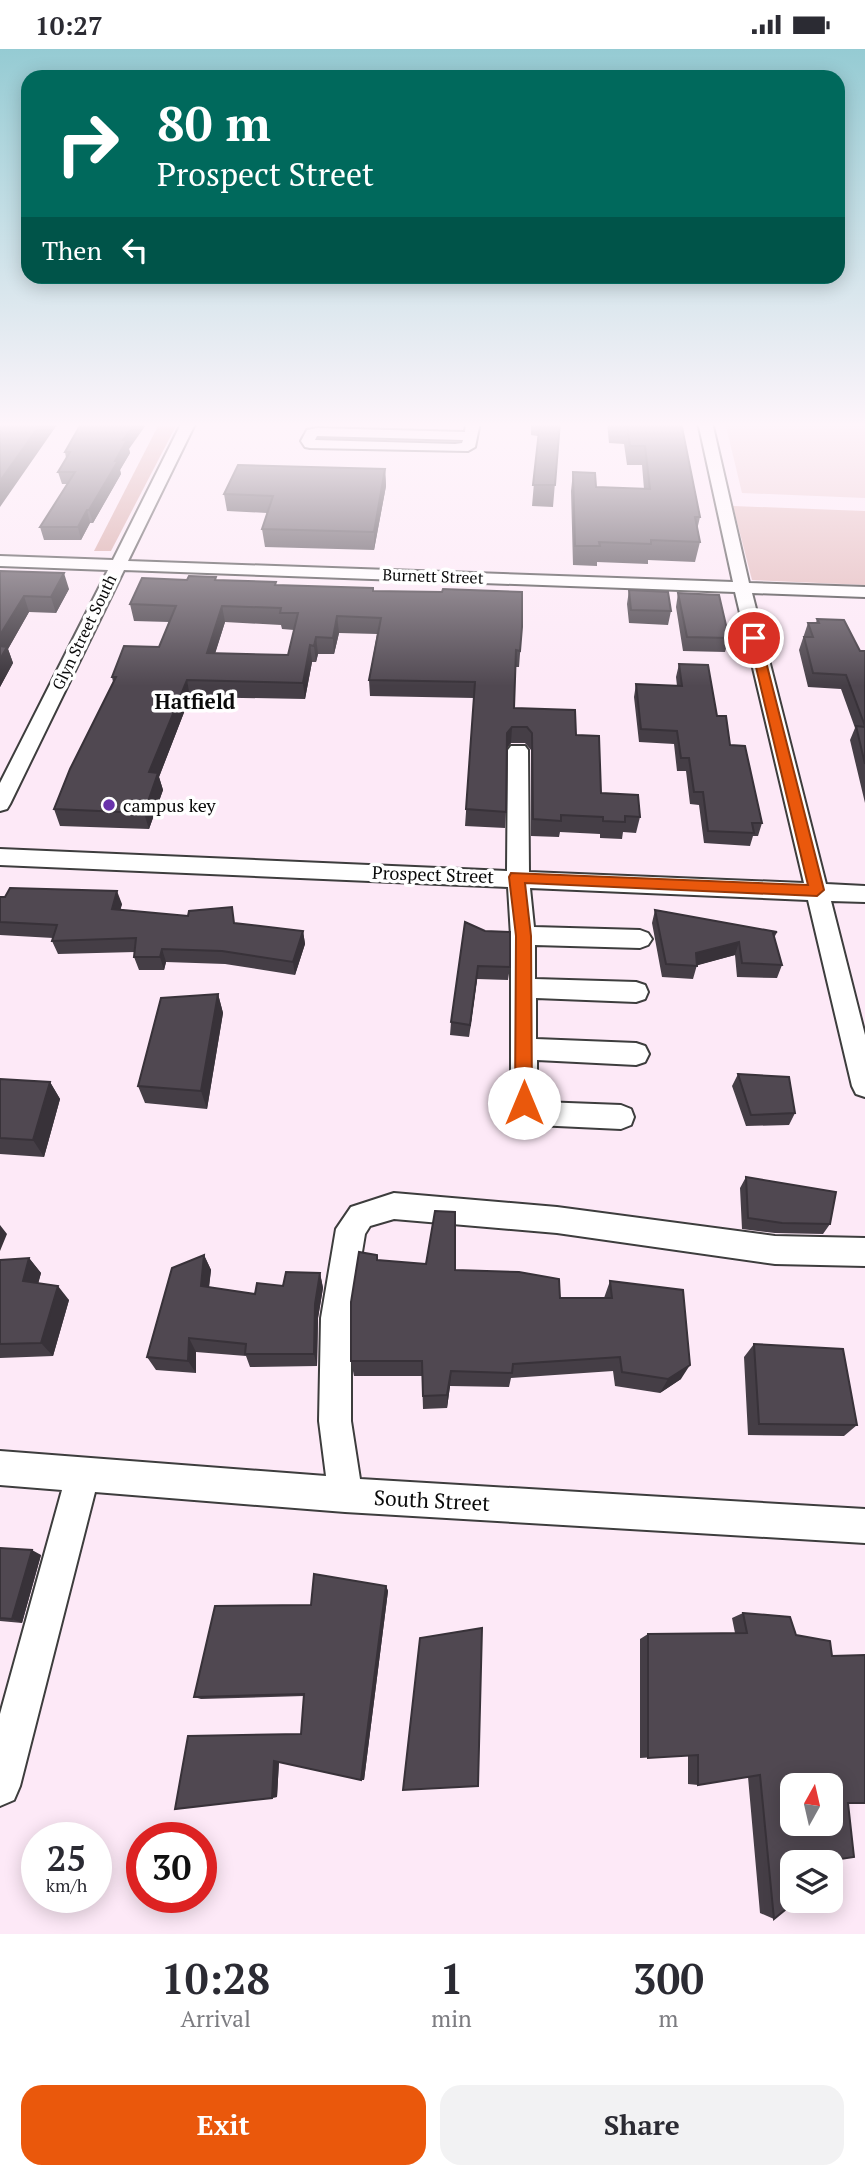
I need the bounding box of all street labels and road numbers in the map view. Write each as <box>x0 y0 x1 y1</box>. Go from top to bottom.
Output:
street label: Burnett Street <box>382 563 484 589</box>
street label: Glyn Street South <box>47 570 122 693</box>
street label: Prospect Street <box>372 860 495 888</box>
street label: South Street <box>373 1483 491 1517</box>

